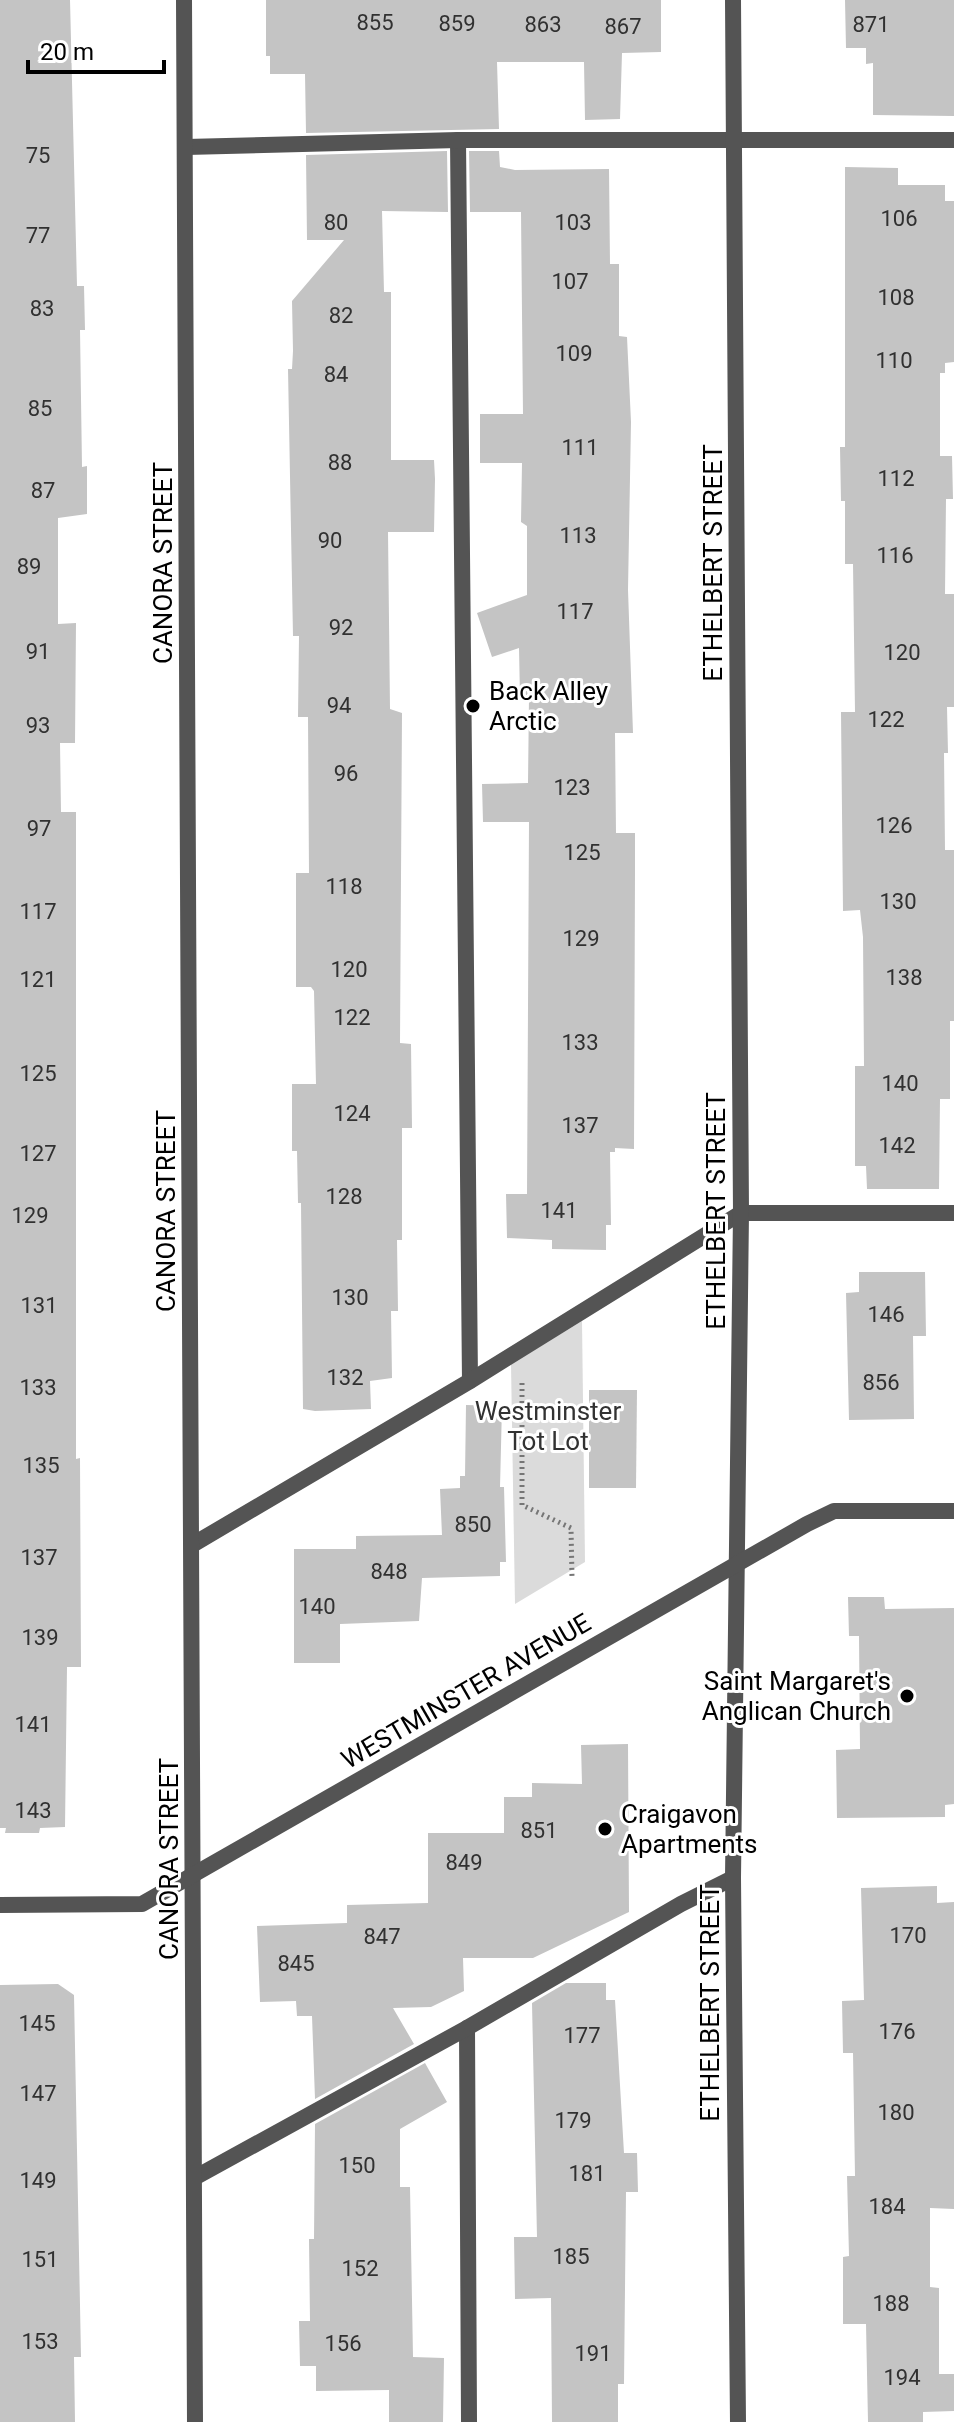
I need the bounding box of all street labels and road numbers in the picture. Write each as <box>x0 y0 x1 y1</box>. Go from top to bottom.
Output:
street label: ETHELBERT STREET <box>698 444 728 682</box>
street label: CANORA STREET <box>148 462 178 664</box>
street label: ETHELBERT STREET <box>701 1092 731 1330</box>
street label: CANORA STREET <box>151 1110 181 1312</box>
street label: WESTMINSTER AVENUE <box>336 1607 596 1775</box>
street label: CANORA STREET <box>154 1758 184 1960</box>
street label: ETHELBERT STREET <box>695 1884 725 2122</box>

